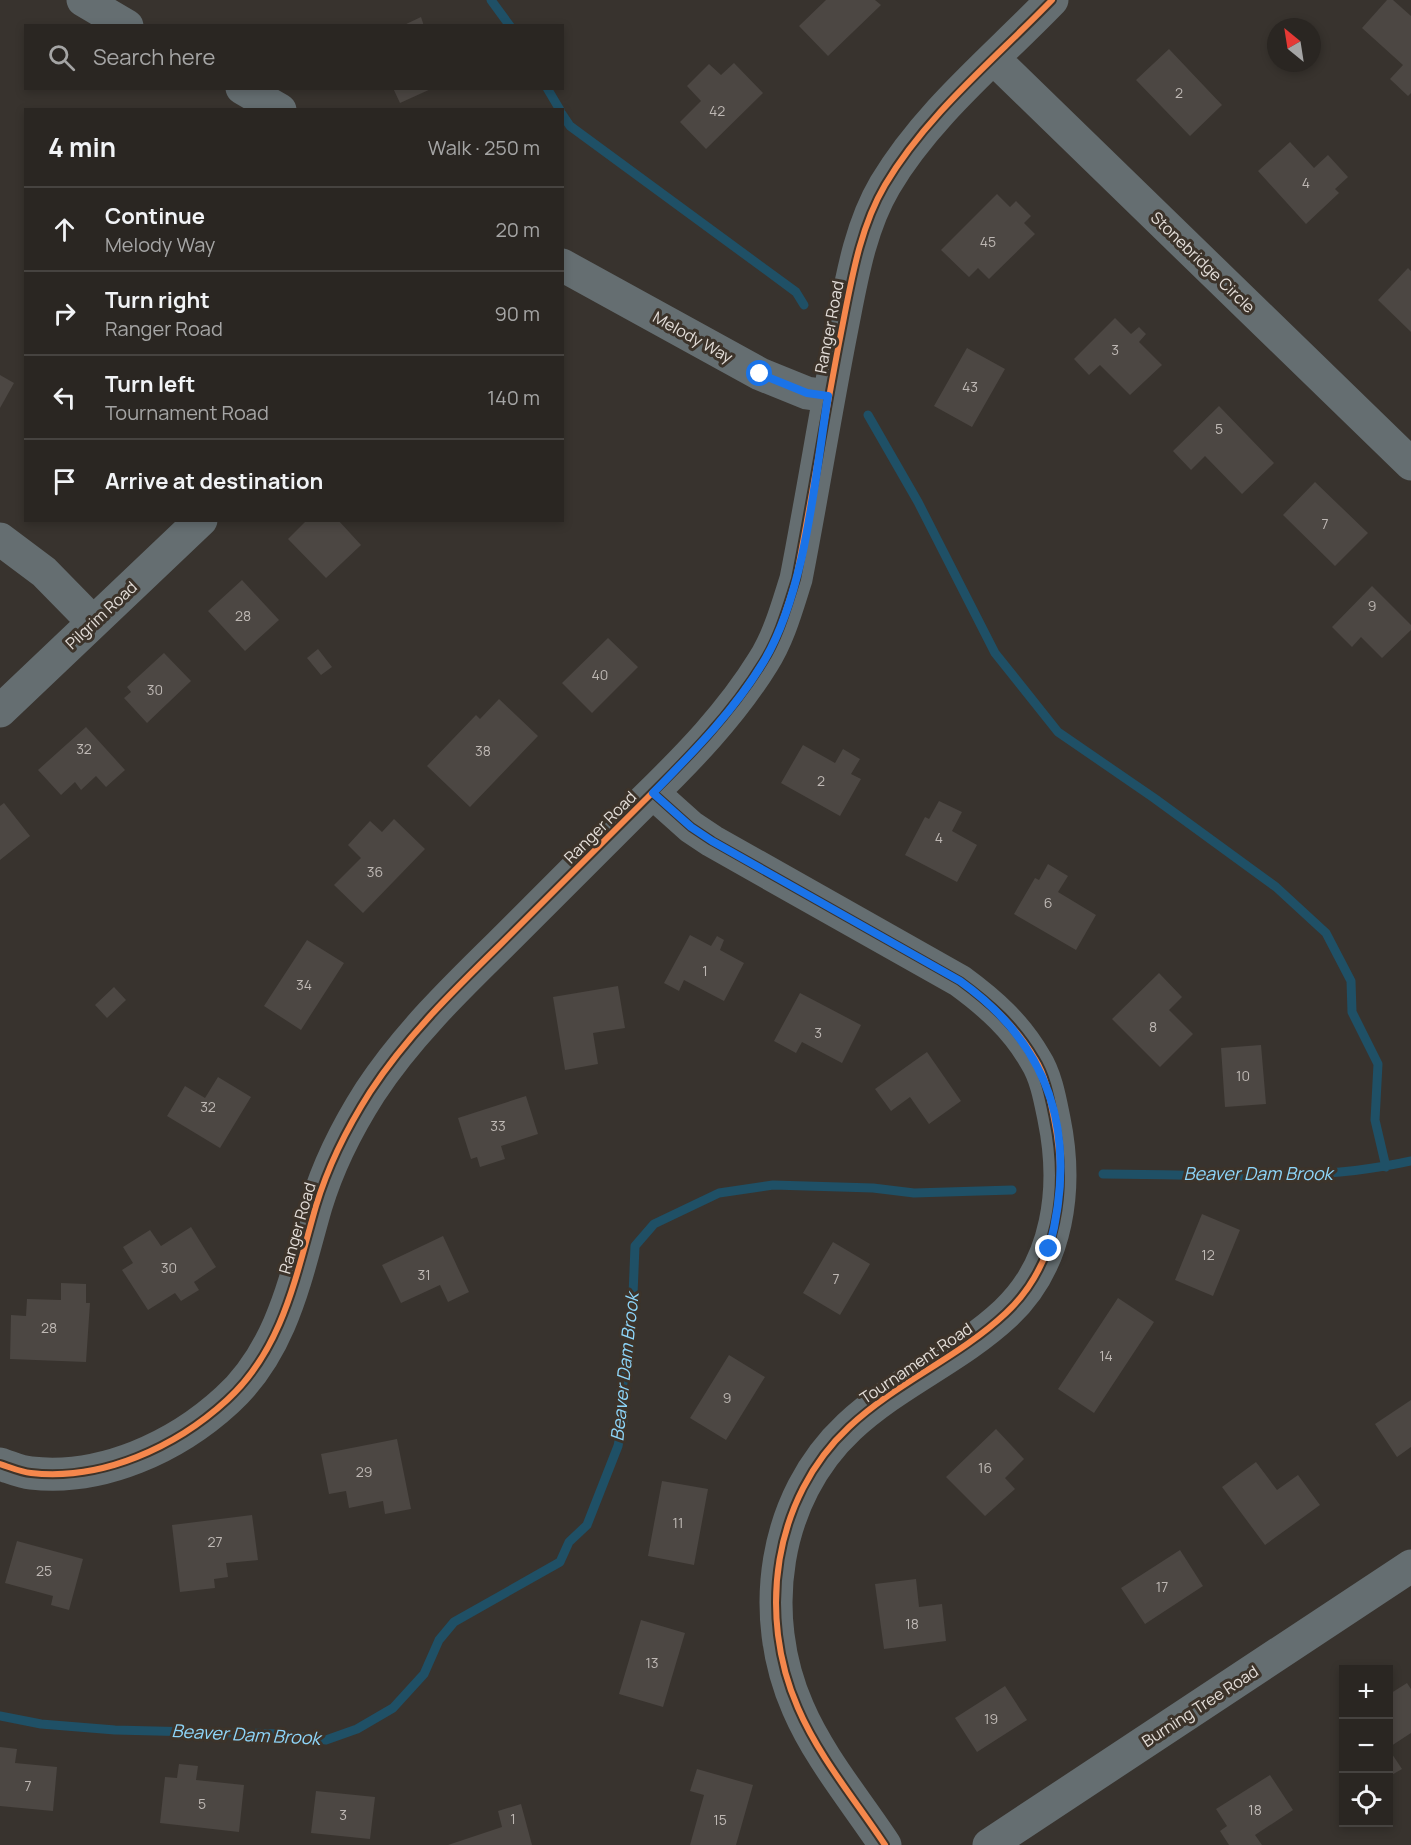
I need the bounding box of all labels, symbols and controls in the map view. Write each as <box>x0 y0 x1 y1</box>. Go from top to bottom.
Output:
north arrow <box>1267 18 1321 72</box>
search box <box>24 24 564 90</box>
icon: search <box>45 41 78 74</box>
text: Search here <box>93 42 215 72</box>
house number: 2 <box>1175 83 1183 102</box>
house number: 42 <box>709 101 725 120</box>
text: 4 min <box>48 129 116 165</box>
text: Walk · 250 m <box>428 134 540 161</box>
house number: 4 <box>1302 173 1310 192</box>
text: Continue <box>105 201 205 231</box>
street label: Stonebridge Circle <box>1146 206 1260 318</box>
icon: ahead <box>48 213 81 246</box>
text: 20 m <box>495 216 540 243</box>
text: Melody Way <box>105 231 215 258</box>
house number: 45 <box>980 232 996 251</box>
street label: Ranger Road <box>809 279 849 375</box>
text: Turn right <box>105 285 210 315</box>
icon: right <box>48 297 81 330</box>
text: 90 m <box>494 300 540 327</box>
street label: Melody Way <box>649 306 737 368</box>
text: Ranger Road <box>105 315 223 342</box>
house number: 3 <box>1111 340 1119 359</box>
route start <box>746 360 772 386</box>
text: Turn left <box>105 369 195 399</box>
house number: 43 <box>962 377 978 396</box>
icon: left <box>48 381 81 414</box>
text: 140 m <box>487 384 540 411</box>
text: Tournament Road <box>105 399 269 426</box>
house number: 5 <box>1215 419 1223 438</box>
icon: arrive <box>48 465 81 498</box>
text: Arrive at destination <box>105 466 323 496</box>
house number: 7 <box>1321 514 1329 533</box>
street label: Pilgrim Road <box>60 576 142 654</box>
house number: 9 <box>1368 596 1376 615</box>
house number: 28 <box>235 606 251 625</box>
house number: 40 <box>592 665 608 684</box>
house number: 30 <box>147 680 163 699</box>
house number: 32 <box>76 739 92 758</box>
house number: 38 <box>475 741 491 760</box>
house number: 2 <box>817 771 825 790</box>
street label: Ranger Road <box>559 786 641 868</box>
house number: 4 <box>935 828 943 847</box>
house number: 36 <box>367 862 383 881</box>
house number: 6 <box>1044 893 1052 912</box>
house number: 1 <box>702 961 708 980</box>
house number: 34 <box>296 975 312 994</box>
house number: 8 <box>1149 1017 1157 1036</box>
house number: 3 <box>814 1023 822 1042</box>
house number: 10 <box>1236 1066 1250 1085</box>
house number: 32 <box>200 1097 216 1116</box>
house number: 33 <box>490 1116 506 1135</box>
water label: Beaver Dam Brook <box>1184 1161 1336 1185</box>
street label: Ranger Road <box>273 1180 321 1276</box>
route end <box>1035 1235 1061 1261</box>
house number: 12 <box>1201 1245 1215 1264</box>
house number: 30 <box>161 1258 177 1277</box>
house number: 31 <box>417 1265 431 1284</box>
house number: 7 <box>832 1269 840 1288</box>
water label: Beaver Dam Brook <box>604 1289 644 1442</box>
street label: Tournament Road <box>856 1317 976 1409</box>
house number: 28 <box>41 1318 57 1337</box>
house number: 14 <box>1099 1346 1113 1365</box>
house number: 9 <box>723 1388 731 1407</box>
house number: 16 <box>978 1458 992 1477</box>
house number: 29 <box>356 1462 372 1481</box>
house number: 11 <box>673 1513 683 1532</box>
house number: 27 <box>207 1532 223 1551</box>
house number: 25 <box>36 1561 52 1580</box>
house number: 17 <box>1156 1577 1168 1596</box>
house number: 18 <box>905 1614 919 1633</box>
house number: 13 <box>645 1653 659 1672</box>
street label: Burning Tree Road <box>1138 1660 1262 1752</box>
map controls <box>1339 1665 1393 1827</box>
button: + <box>1339 1665 1393 1719</box>
house number: 19 <box>984 1709 998 1728</box>
water label: Beaver Dam Brook <box>171 1718 324 1750</box>
button: − <box>1339 1719 1393 1773</box>
button: locate <box>1339 1773 1393 1827</box>
house number: 7 <box>24 1776 32 1795</box>
house number: 5 <box>198 1794 206 1813</box>
house number: 18 <box>1248 1800 1262 1819</box>
house number: 3 <box>339 1805 347 1824</box>
house number: 1 <box>510 1809 516 1828</box>
house number: 15 <box>713 1810 727 1829</box>

